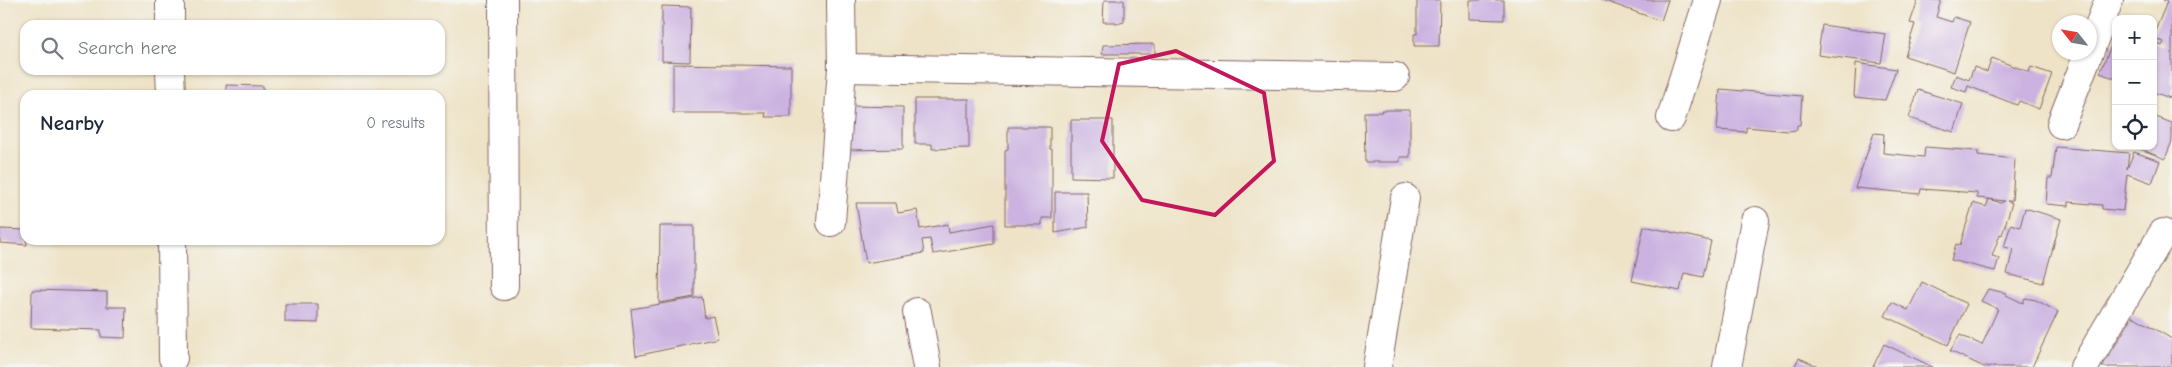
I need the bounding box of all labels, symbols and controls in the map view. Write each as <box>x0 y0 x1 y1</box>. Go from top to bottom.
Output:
north arrow <box>2052 15 2097 60</box>
map controls <box>2112 15 2157 150</box>
button: + <box>2112 15 2157 60</box>
search box <box>20 20 445 75</box>
icon: search <box>38 34 66 62</box>
text: Search here <box>78 37 177 59</box>
button: − <box>2112 60 2157 105</box>
button: locate <box>2112 105 2157 150</box>
text: Nearby <box>40 111 104 135</box>
text: 0 results <box>366 114 425 132</box>

